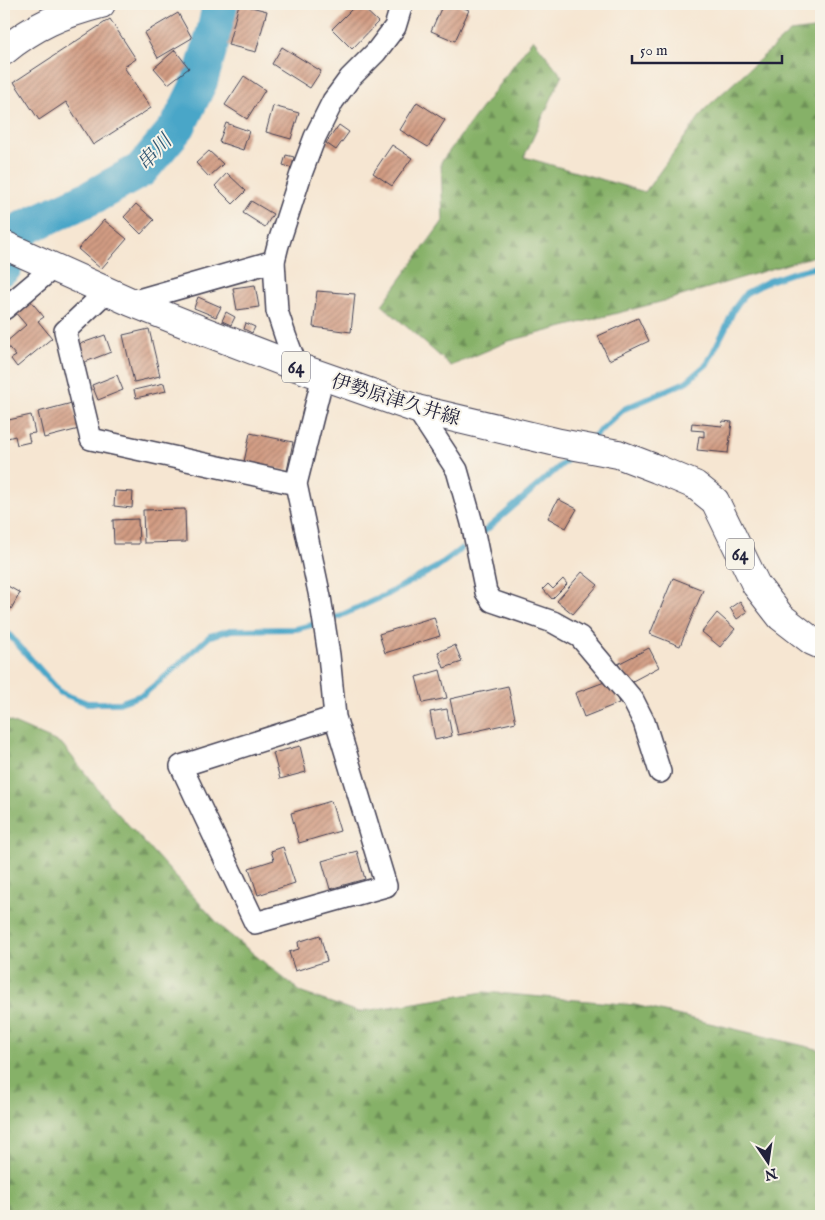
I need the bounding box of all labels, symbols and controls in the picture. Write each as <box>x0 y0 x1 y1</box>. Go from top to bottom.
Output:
scale bar <box>632 32 782 64</box>
text: 50 m <box>640 41 668 60</box>
water label: 串川 <box>132 128 179 176</box>
road number: 64 <box>282 352 310 382</box>
street label: 伊勢原津久井線 <box>328 370 463 432</box>
road number: 64 <box>726 538 754 570</box>
north arrow <box>742 1138 792 1188</box>
text: N <box>763 1163 780 1184</box>

